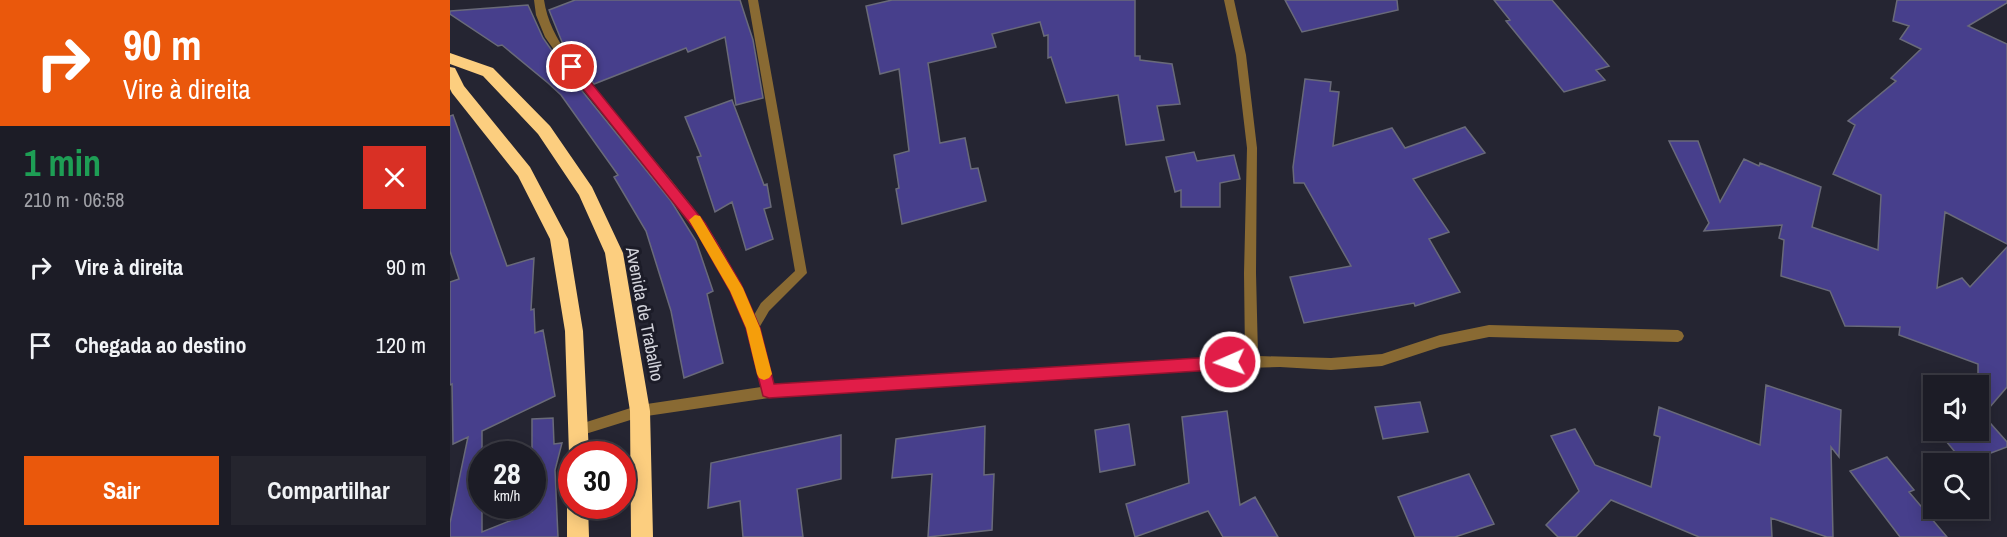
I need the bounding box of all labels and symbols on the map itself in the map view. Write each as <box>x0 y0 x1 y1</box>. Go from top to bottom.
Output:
pin <box>546 41 597 92</box>
street label: Avenida de Trabalho <box>620 244 670 383</box>
position arrow <box>1198 330 1262 394</box>
speed limit sign: 30 <box>558 441 636 519</box>

